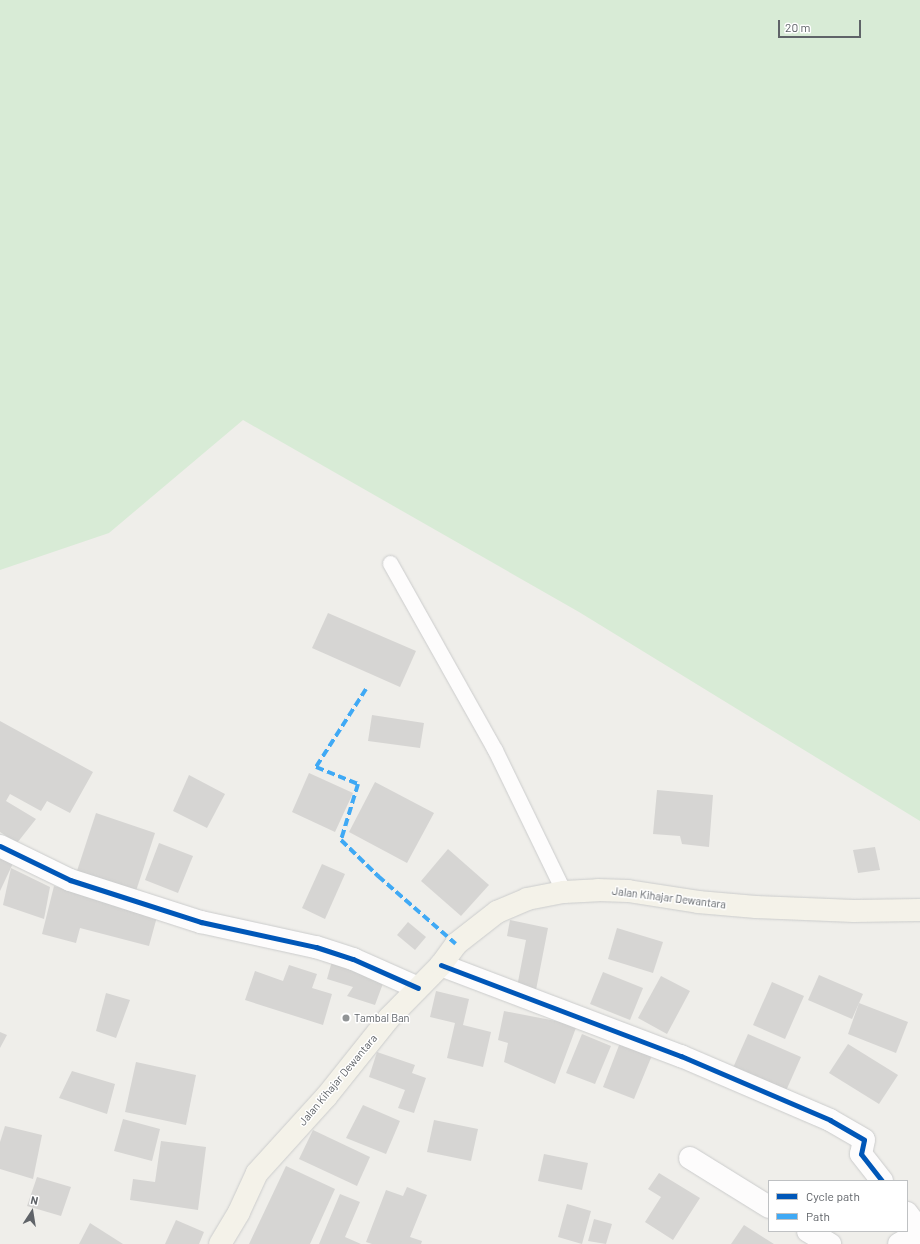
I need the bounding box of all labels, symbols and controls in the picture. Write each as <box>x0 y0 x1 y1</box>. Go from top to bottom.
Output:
scale bar <box>780 12 863 38</box>
text: 20 m <box>785 20 811 34</box>
street label: Jalan Kihajar Dewantara <box>611 884 727 912</box>
place label: Tambal Ban <box>354 1011 410 1025</box>
marker: Tambal Ban <box>341 1013 351 1023</box>
street label: Jalan Kihajar Dewantara <box>296 1032 380 1128</box>
legend <box>768 1180 908 1232</box>
text: Cycle path <box>806 1189 860 1203</box>
north arrow <box>12 1192 52 1232</box>
text: N <box>30 1193 40 1207</box>
text: Path <box>806 1209 830 1223</box>

